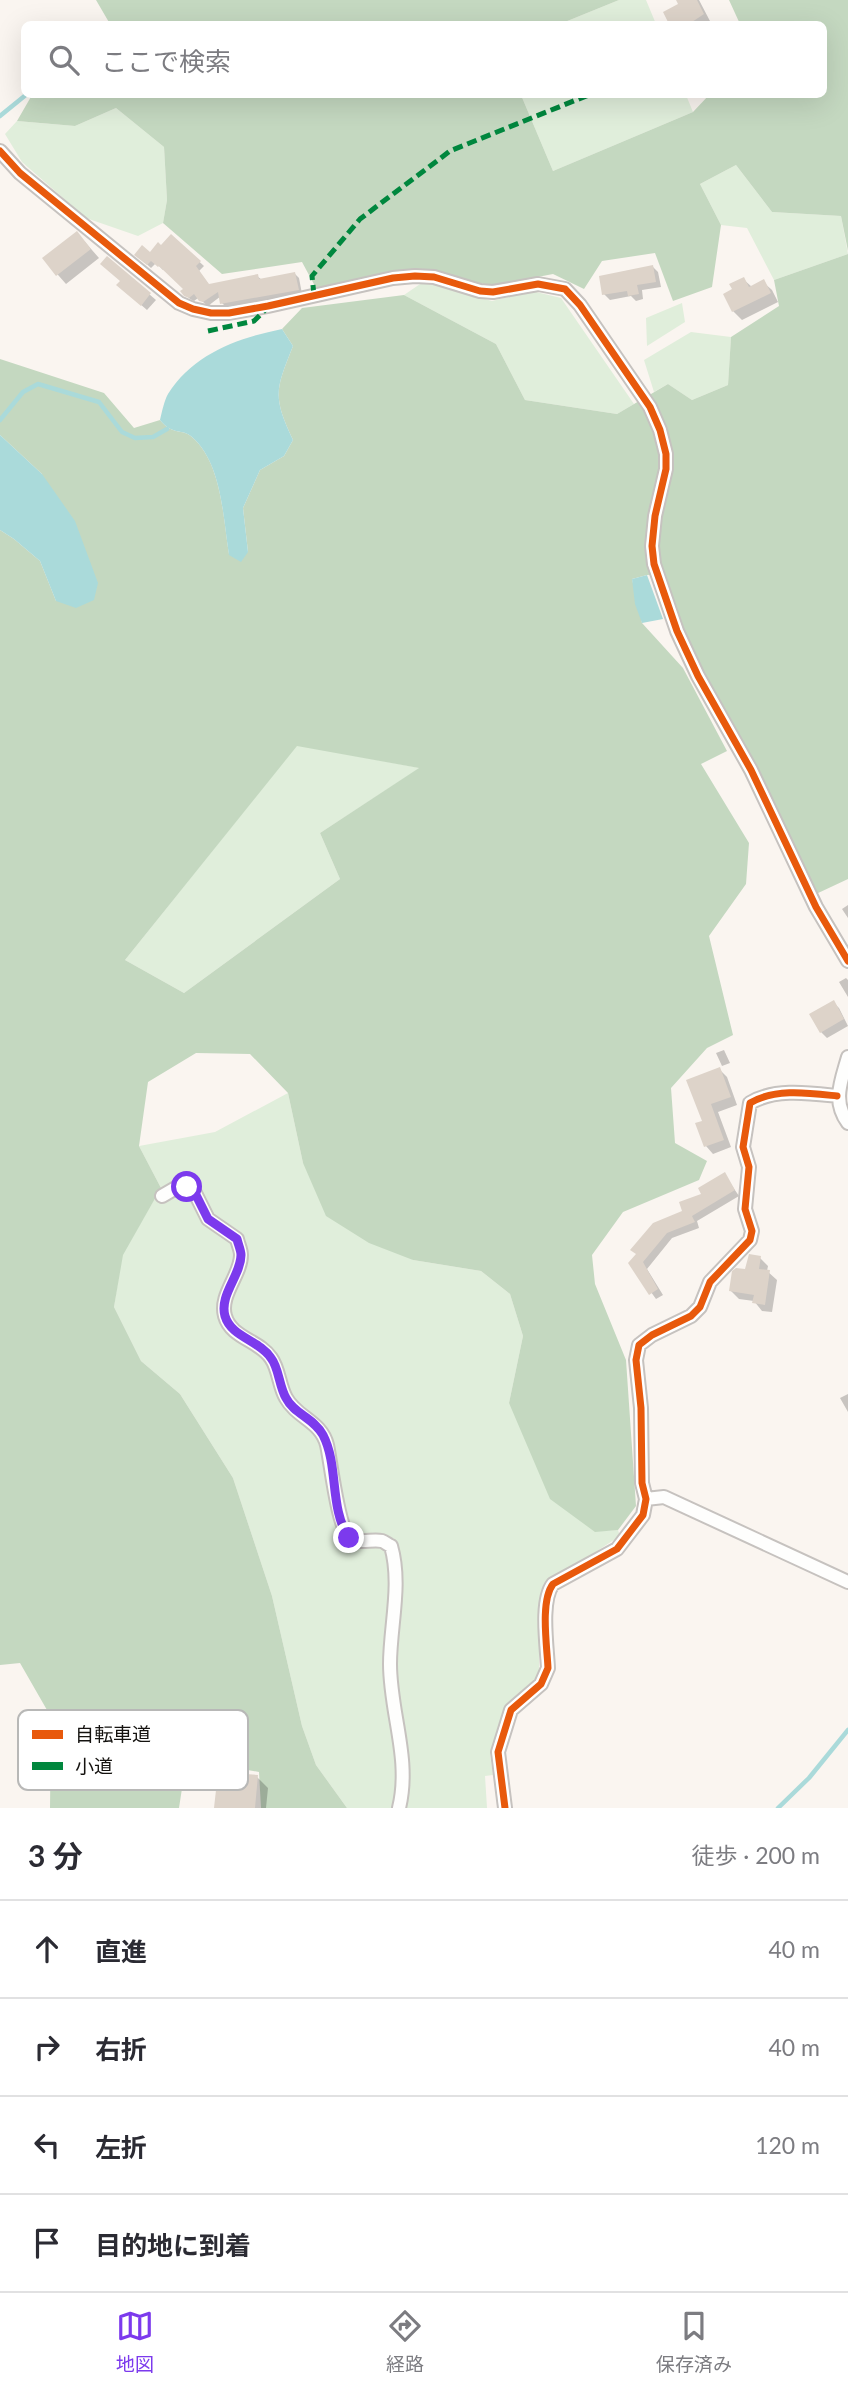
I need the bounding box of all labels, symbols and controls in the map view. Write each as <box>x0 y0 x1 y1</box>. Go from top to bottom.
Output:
search box <box>21 21 827 98</box>
icon: search <box>45 41 83 79</box>
text: ここで検索 <box>101 45 231 77</box>
route start <box>171 1171 202 1202</box>
route end <box>333 1522 364 1553</box>
legend <box>18 1710 248 1790</box>
text: 自転車道 <box>75 1722 151 1745</box>
text: 小道 <box>75 1754 113 1777</box>
text: 3 分 <box>28 1837 83 1873</box>
text: 徒歩 · 200 m <box>691 1841 820 1869</box>
icon: ahead <box>28 1930 66 1968</box>
text: 直進 <box>95 1935 147 1967</box>
text: 40 m <box>769 1935 820 1963</box>
icon: right <box>28 2028 66 2066</box>
text: 右折 <box>95 2033 147 2065</box>
text: 40 m <box>769 2033 820 2061</box>
icon: left <box>28 2126 66 2164</box>
text: 左折 <box>95 2131 147 2163</box>
text: 120 m <box>755 2131 820 2159</box>
icon: arrive <box>28 2224 66 2262</box>
text: 目的地に到着 <box>95 2229 251 2261</box>
tab: 地図 <box>116 2307 154 2376</box>
tab: 経路 <box>386 2307 424 2376</box>
tab: 保存済み <box>656 2307 732 2376</box>

